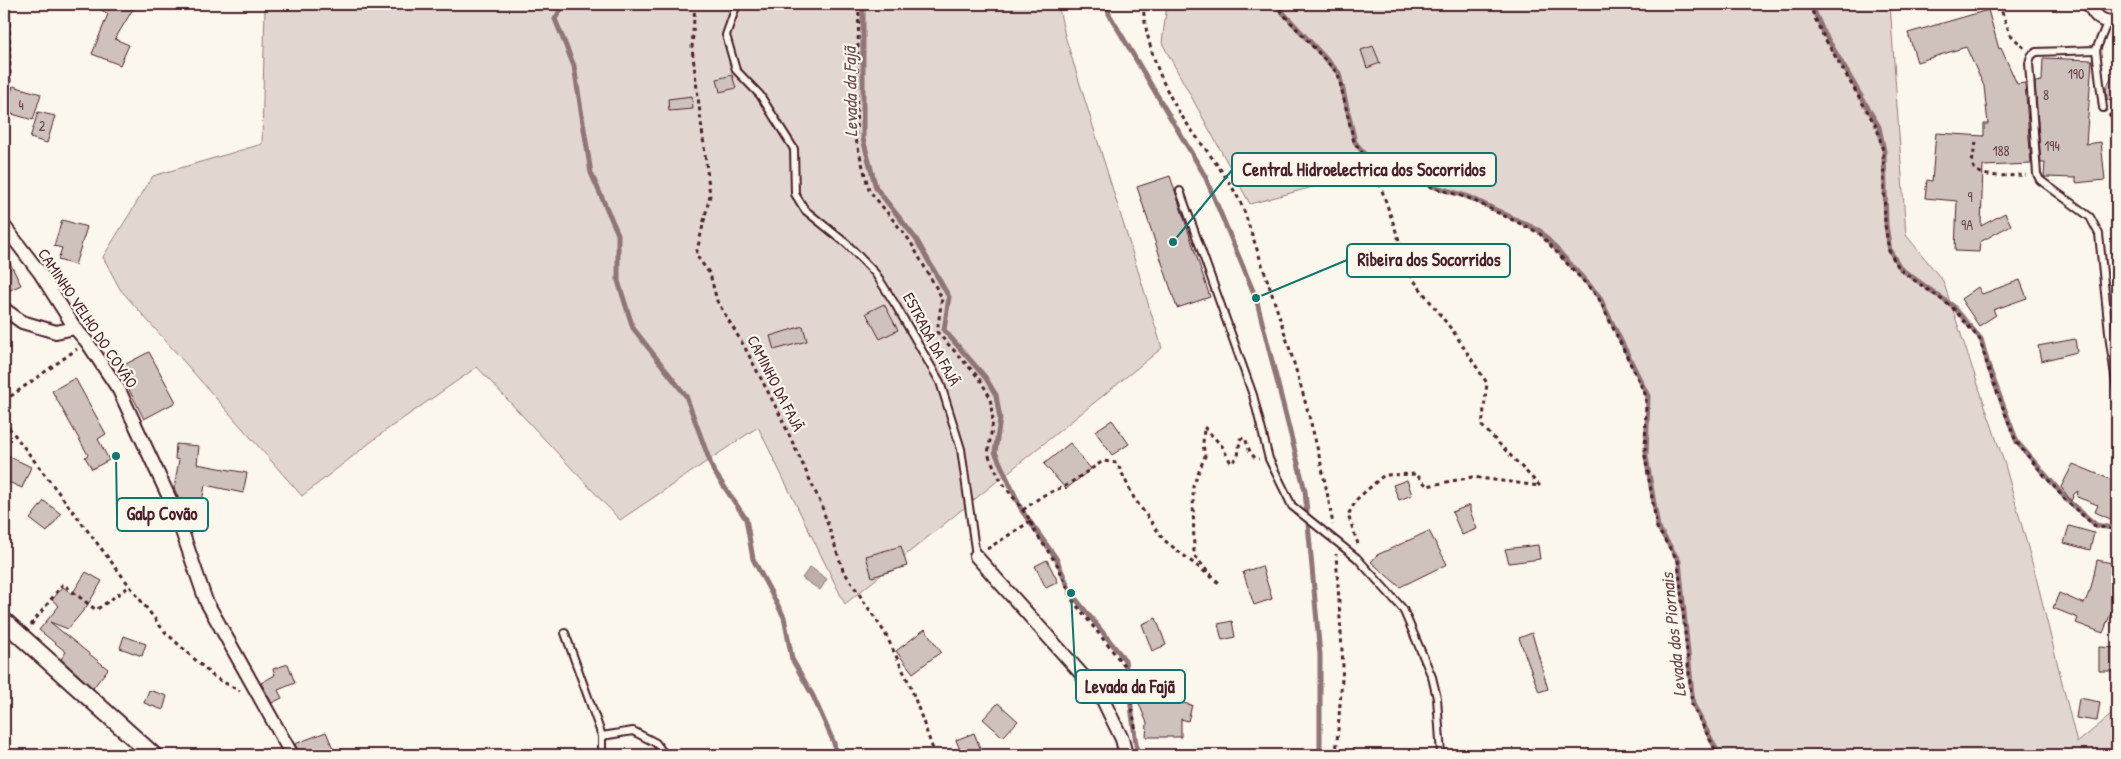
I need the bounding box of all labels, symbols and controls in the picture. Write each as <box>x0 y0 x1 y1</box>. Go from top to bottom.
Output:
water label: Levada da Fajã <box>837 45 863 137</box>
house number: 190 <box>2068 64 2084 83</box>
house number: 8 <box>2043 85 2049 104</box>
house number: 4 <box>18 95 24 114</box>
house number: 2 <box>39 116 46 135</box>
house number: 194 <box>2044 136 2060 155</box>
house number: 188 <box>1992 141 2010 160</box>
callout: Central Hidroelectrica dos Socorridos <box>1232 153 1496 186</box>
text: Central Hidroelectrica dos Socorridos <box>1242 157 1486 182</box>
house number: 9 <box>1967 187 1973 206</box>
house number: 9A <box>1961 215 1973 234</box>
street label: CAMINHO VELHO DO COVÃO <box>33 244 143 392</box>
callout: Ribeira dos Socorridos <box>1347 244 1510 277</box>
text: Ribeira dos Socorridos <box>1357 247 1501 272</box>
street label: ESTRADA DA FAJÃ <box>898 288 966 390</box>
street label: CAMINHO DA FAJÃ <box>742 331 810 435</box>
callout: Galp Covão <box>117 498 208 531</box>
text: Galp Covão <box>127 501 198 527</box>
water label: Levada dos Piornais <box>1654 570 1692 698</box>
callout: Levada da Fajã <box>1076 670 1185 703</box>
text: Levada da Fajã <box>1085 674 1176 699</box>

